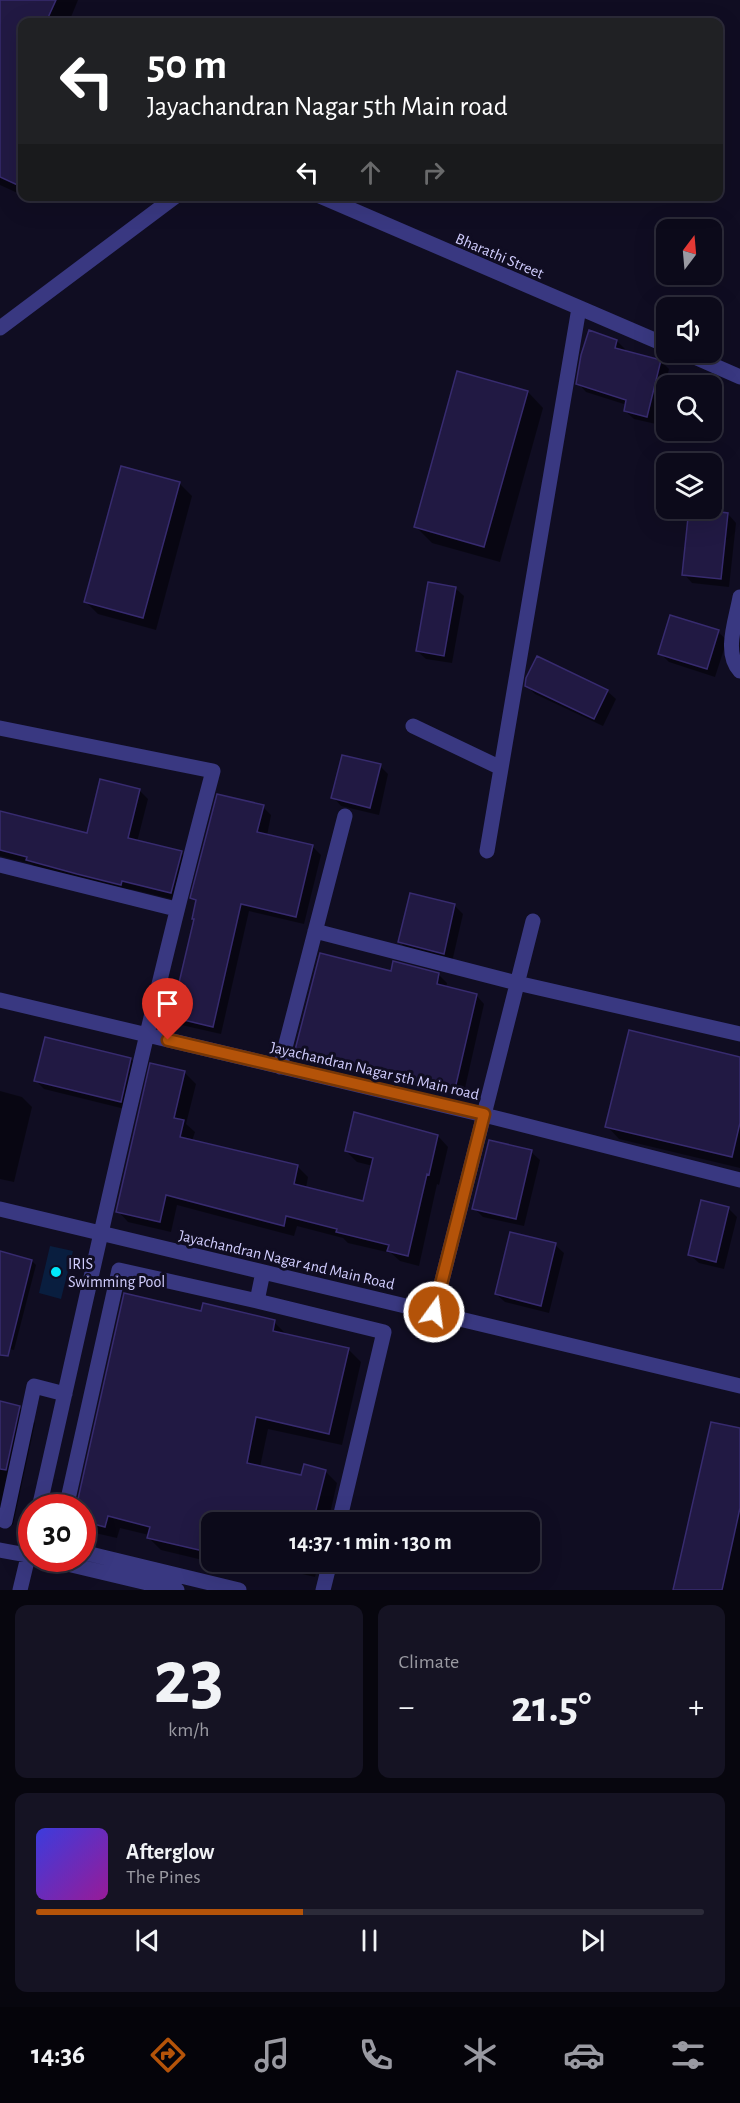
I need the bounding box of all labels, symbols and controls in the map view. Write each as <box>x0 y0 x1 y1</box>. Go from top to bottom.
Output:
icon: left <box>48 42 126 120</box>
text: 50 m <box>147 44 227 86</box>
text: Jayachandran Nagar 5th Main road <box>147 93 508 120</box>
icon: left <box>291 156 324 189</box>
icon: ahead <box>354 156 387 189</box>
icon: right <box>417 156 450 189</box>
north arrow <box>656 219 722 285</box>
map controls <box>656 219 722 519</box>
street label: Bharathi Street <box>453 230 546 282</box>
button: sound <box>656 297 722 363</box>
button: search <box>656 375 722 441</box>
button: layers <box>656 453 722 519</box>
pin <box>142 978 193 1040</box>
icon: arrive <box>151 987 184 1020</box>
street label: Jayachandran Nagar 5th Main road <box>269 1039 481 1104</box>
street label: Jayachandran Nagar 4nd Main Road <box>177 1227 396 1294</box>
place label: IRIS Swimming Pool <box>68 1256 165 1290</box>
marker: IRIS Swimming Pool <box>49 1265 63 1279</box>
position arrow <box>402 1280 466 1344</box>
speed limit sign: 30 <box>18 1494 96 1572</box>
text: 14:37 · 1 min · 130 m <box>289 1531 452 1553</box>
text: 23 <box>154 1640 224 1718</box>
text: Climate <box>399 1652 459 1672</box>
text: 21.5° <box>511 1685 591 1730</box>
text: − <box>399 1691 414 1724</box>
text: + <box>688 1691 704 1724</box>
text: km/h <box>168 1720 209 1740</box>
text: Afterglow <box>126 1841 214 1863</box>
text: The Pines <box>126 1867 201 1887</box>
icon: previous <box>131 1924 164 1957</box>
icon: pause <box>353 1924 386 1957</box>
icon: next <box>576 1924 609 1957</box>
icon: directions <box>147 2034 189 2076</box>
icon: music <box>251 2034 293 2076</box>
icon: phone <box>355 2034 397 2076</box>
icon: climate <box>459 2034 501 2076</box>
icon: car <box>563 2034 605 2076</box>
icon: filters <box>667 2034 709 2076</box>
text: 14:36 <box>31 2041 85 2068</box>

